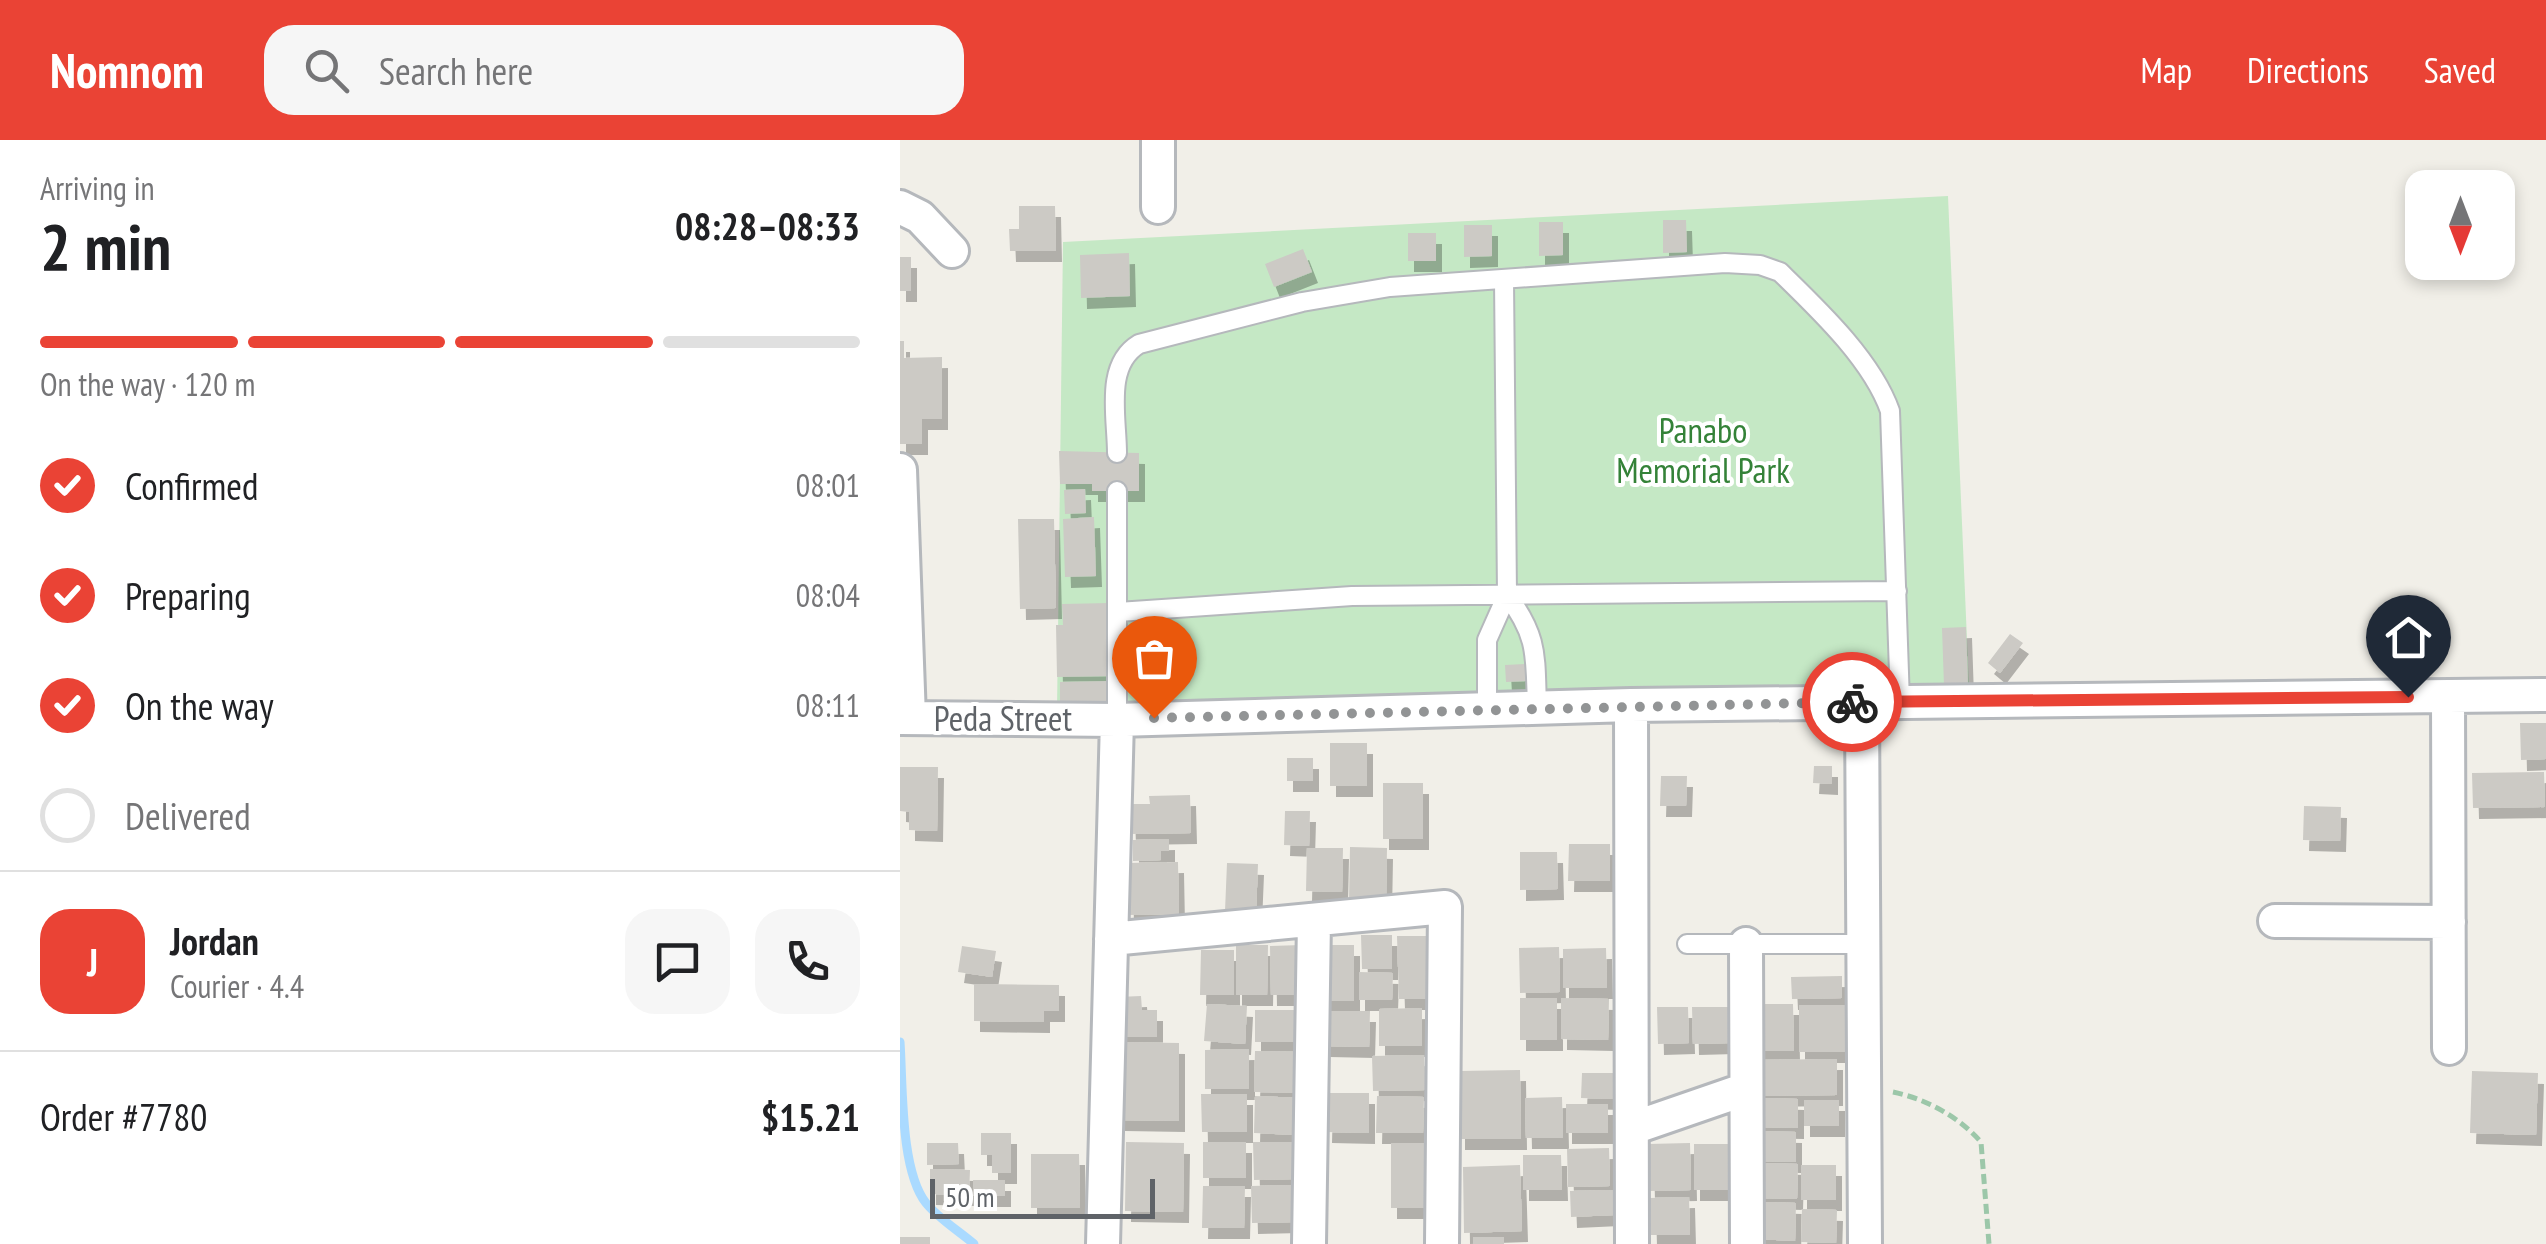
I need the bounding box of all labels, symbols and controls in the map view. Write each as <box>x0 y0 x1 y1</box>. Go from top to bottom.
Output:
search box <box>264 25 964 115</box>
text: Nomnom <box>50 39 204 101</box>
icon: search <box>299 43 354 98</box>
text: Search here <box>379 46 533 95</box>
text: Map <box>2141 47 2192 93</box>
text: Directions <box>2247 47 2369 93</box>
text: Saved <box>2424 47 2496 93</box>
text: Arriving in <box>40 167 155 209</box>
north arrow <box>2405 170 2515 280</box>
map controls <box>2405 170 2515 280</box>
text: 08:28–08:33 <box>675 201 860 250</box>
text: 2 min <box>40 204 171 288</box>
text: On the way · 120 m <box>40 363 255 405</box>
park label: Panabo Memorial Park <box>1616 407 1790 493</box>
icon: check <box>40 458 95 513</box>
text: Confirmed <box>125 461 258 510</box>
text: 08:01 <box>796 464 860 506</box>
icon: check <box>40 568 95 623</box>
text: Preparing <box>125 571 251 620</box>
text: 08:04 <box>796 574 860 616</box>
pin <box>2366 595 2451 698</box>
icon: home <box>2381 610 2436 665</box>
pin <box>1112 616 1197 719</box>
icon: bag <box>1127 631 1182 686</box>
courier <box>1802 652 1902 752</box>
icon: bike <box>1825 675 1880 730</box>
icon: check <box>40 678 95 733</box>
text: On the way <box>125 681 273 730</box>
text: 08:11 <box>796 684 860 726</box>
street label: Peda Street <box>934 695 1072 741</box>
text: Delivered <box>125 791 251 840</box>
button: chat <box>625 909 730 1014</box>
button: phone <box>755 909 860 1014</box>
text: Jordan <box>170 916 259 965</box>
text: J <box>87 937 98 986</box>
text: Courier · 4.4 <box>170 965 304 1007</box>
text: Order #7780 <box>40 1092 207 1141</box>
text: $15.21 <box>761 1092 860 1141</box>
scale bar <box>930 1174 1155 1218</box>
text: 50 m <box>945 1178 994 1215</box>

